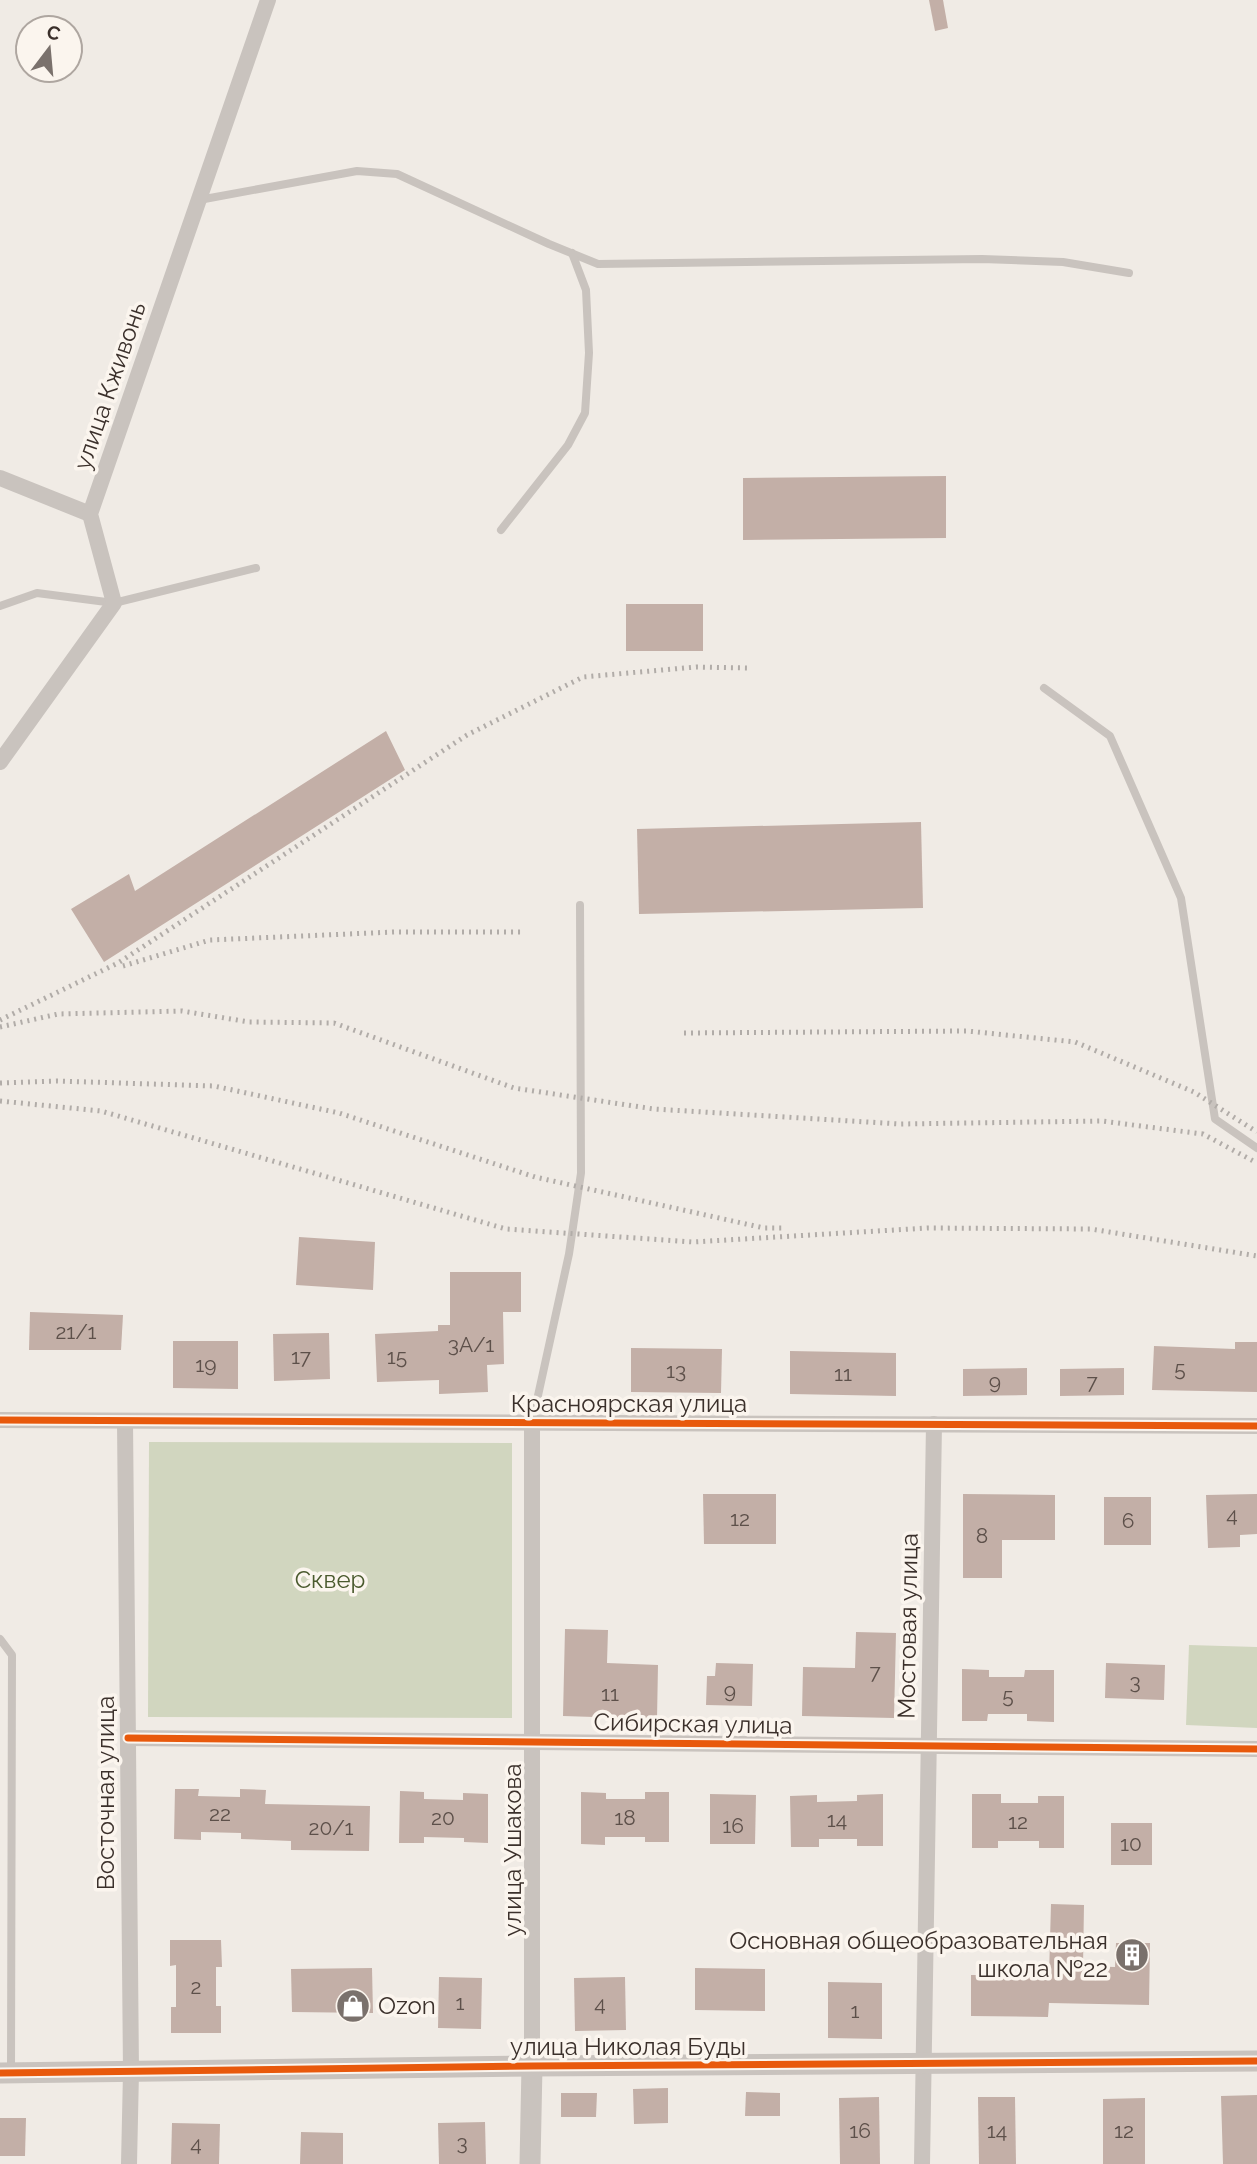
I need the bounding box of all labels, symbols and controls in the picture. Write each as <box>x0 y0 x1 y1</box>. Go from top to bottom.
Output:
north arrow <box>14 14 84 84</box>
text: С <box>44 20 63 45</box>
street label: улица Кживонь <box>67 298 152 473</box>
house number: 21/1 <box>55 1319 97 1344</box>
house number: 3А/1 <box>448 1332 494 1357</box>
house number: 17 <box>291 1344 312 1369</box>
house number: 15 <box>387 1344 407 1369</box>
house number: 19 <box>195 1352 217 1377</box>
house number: 5 <box>1174 1356 1186 1381</box>
house number: 13 <box>666 1358 686 1383</box>
house number: 11 <box>834 1361 852 1386</box>
house number: 9 <box>989 1369 1001 1394</box>
house number: 7 <box>1086 1369 1098 1394</box>
street label: Красноярская улица <box>511 1389 747 1418</box>
house number: 4 <box>1226 1502 1238 1527</box>
house number: 12 <box>730 1506 750 1531</box>
house number: 6 <box>1122 1508 1134 1533</box>
house number: 8 <box>976 1523 988 1548</box>
street label: Мостовая улица <box>891 1533 924 1719</box>
park label: Сквер <box>295 1565 365 1594</box>
house number: 7 <box>869 1659 881 1684</box>
house number: 3 <box>1129 1669 1141 1694</box>
house number: 9 <box>724 1678 736 1703</box>
house number: 11 <box>601 1681 619 1706</box>
house number: 5 <box>1002 1683 1014 1708</box>
street label: Восточная улица <box>91 1696 120 1890</box>
street label: Сибирская улица <box>593 1707 793 1740</box>
street label: улица Ушакова <box>498 1763 527 1937</box>
house number: 22 <box>209 1801 231 1826</box>
house number: 20 <box>431 1805 455 1830</box>
house number: 18 <box>614 1805 636 1830</box>
house number: 14 <box>827 1807 847 1832</box>
house number: 12 <box>1008 1809 1028 1834</box>
house number: 16 <box>722 1813 744 1838</box>
house number: 20/1 <box>309 1815 353 1840</box>
house number: 10 <box>1120 1831 1142 1856</box>
place label: Основная общеобразовательная школа №22 <box>729 1926 1108 1983</box>
building icon: Основная общеобразовательная школа №22 <box>1113 1936 1151 1974</box>
house number: 2 <box>191 1974 201 1999</box>
shop icon: Ozon <box>334 1987 372 2025</box>
house number: 1 <box>456 1990 465 2015</box>
place label: Ozon <box>378 1991 436 2020</box>
house number: 4 <box>594 1991 606 2016</box>
house number: 1 <box>851 1998 860 2023</box>
street label: улица Николая Буды <box>510 2032 746 2061</box>
house number: 16 <box>849 2118 871 2143</box>
house number: 14 <box>987 2118 1007 2143</box>
house number: 12 <box>1114 2118 1134 2143</box>
house number: 3 <box>456 2130 468 2155</box>
house number: 4 <box>190 2131 202 2156</box>

